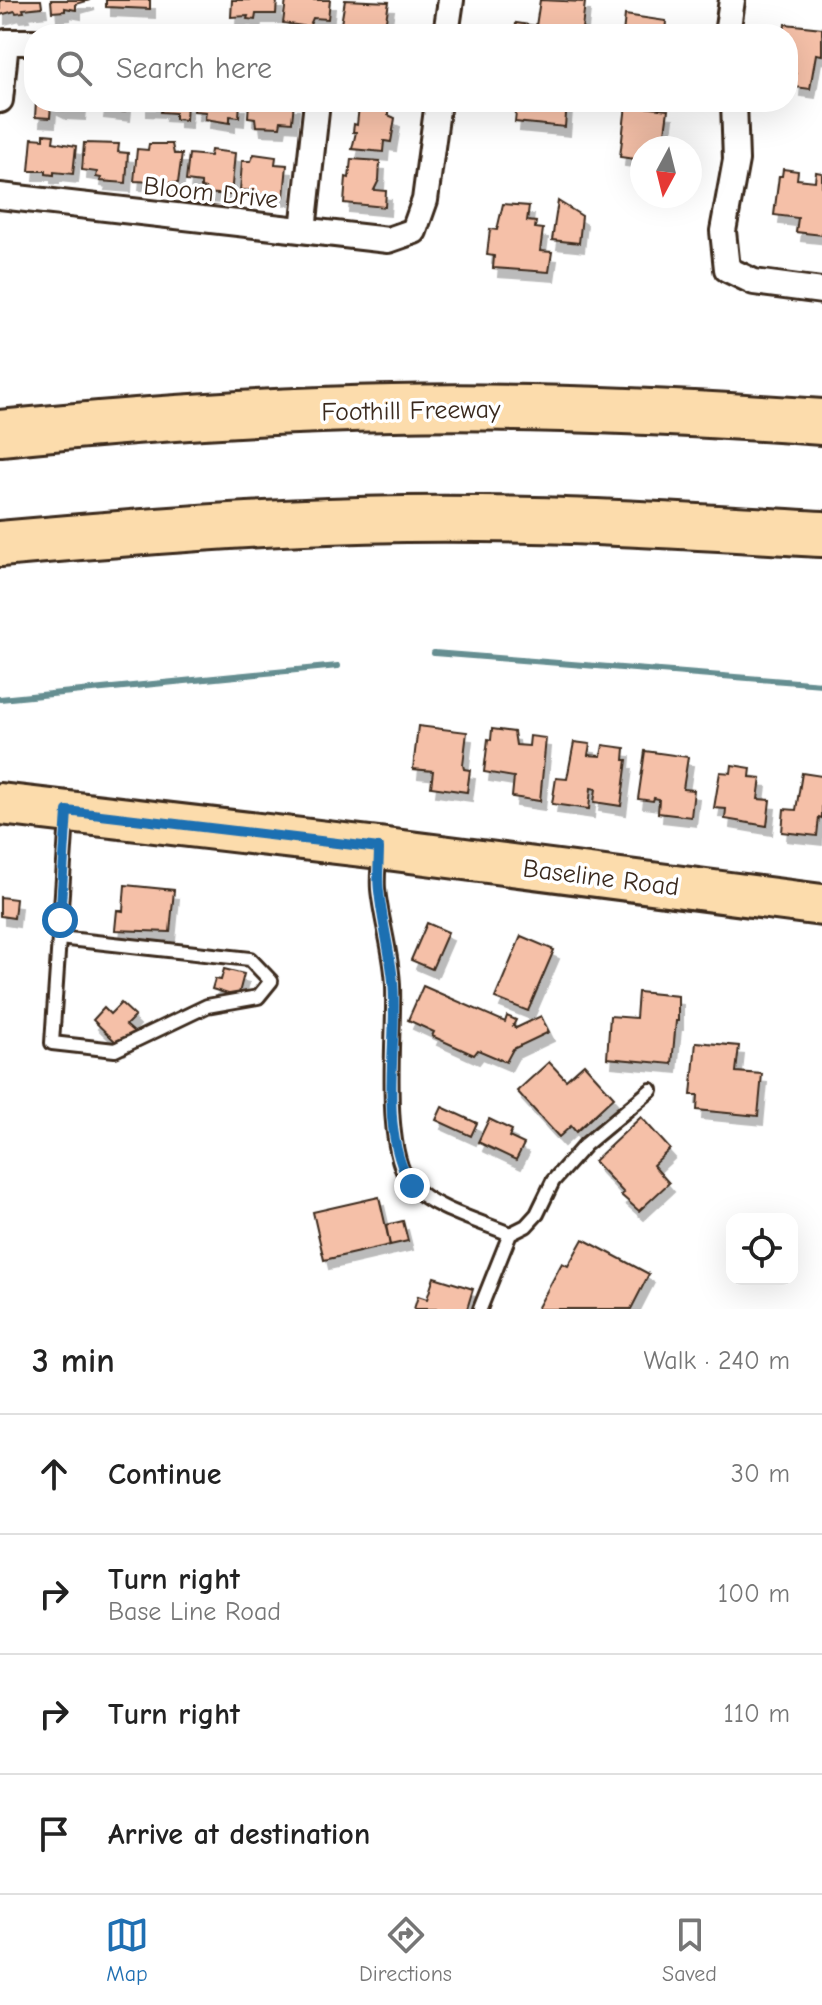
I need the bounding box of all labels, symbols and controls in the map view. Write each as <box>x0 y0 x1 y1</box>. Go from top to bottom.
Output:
search box <box>24 24 798 112</box>
icon: search <box>52 46 96 90</box>
text: Search here <box>116 51 272 86</box>
north arrow <box>630 136 702 208</box>
street label: Bloom Drive <box>142 171 280 215</box>
street label: Foothill Freeway <box>321 394 501 428</box>
street label: Baseline Road <box>521 854 681 902</box>
route start <box>42 902 78 938</box>
route end <box>394 1168 430 1204</box>
map controls <box>726 1213 798 1285</box>
button: locate <box>726 1213 798 1285</box>
text: 3 min <box>32 1341 115 1381</box>
text: Walk · 240 m <box>644 1346 790 1376</box>
icon: ahead <box>32 1452 76 1496</box>
text: Continue <box>108 1457 222 1492</box>
text: 30 m <box>731 1459 790 1489</box>
text: Turn right <box>108 1562 240 1597</box>
icon: right <box>32 1572 76 1616</box>
text: 100 m <box>718 1579 790 1609</box>
text: Base Line Road <box>108 1597 281 1627</box>
icon: right <box>32 1692 76 1736</box>
text: Turn right <box>108 1697 240 1732</box>
text: 110 m <box>723 1699 790 1729</box>
icon: arrive <box>32 1812 76 1856</box>
text: Arrive at destination <box>108 1817 370 1852</box>
tab: Map <box>105 1913 149 1987</box>
tab: Directions <box>359 1913 452 1987</box>
tab: Saved <box>662 1913 717 1987</box>

